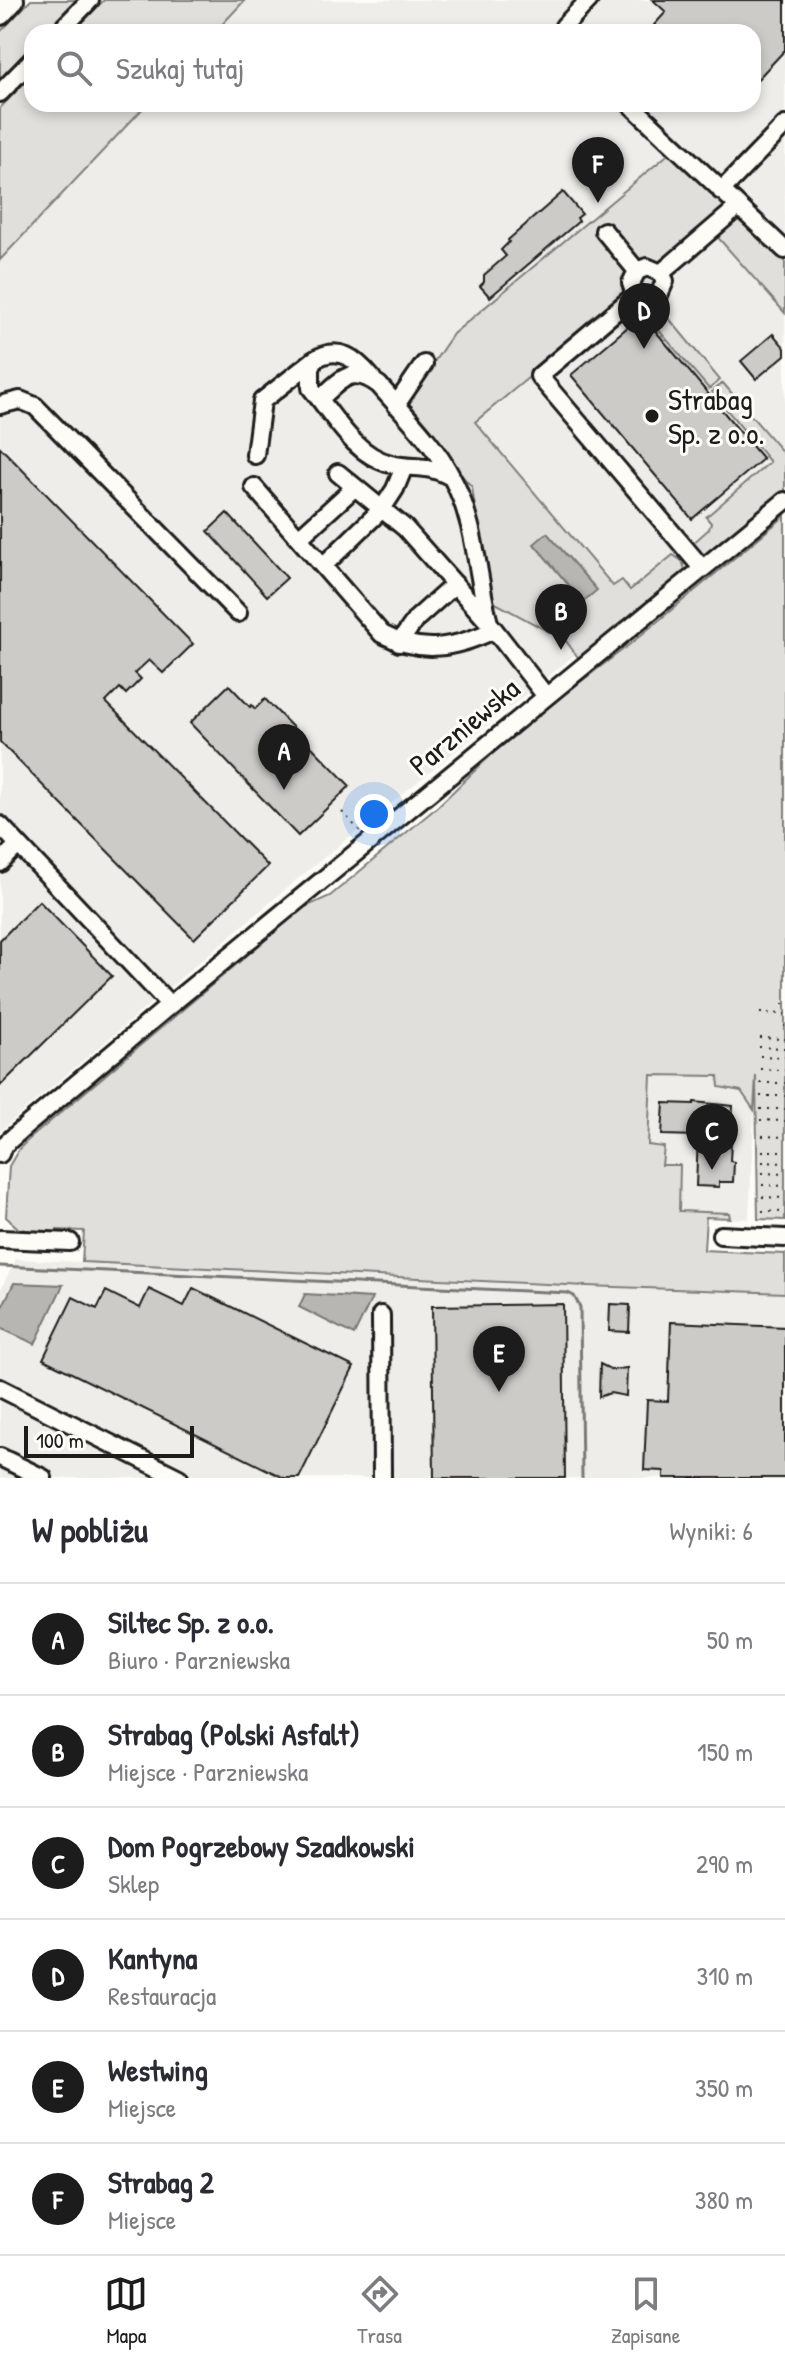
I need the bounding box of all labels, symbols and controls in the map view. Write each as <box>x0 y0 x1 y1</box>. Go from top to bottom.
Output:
search box <box>24 24 761 112</box>
icon: search <box>52 46 96 90</box>
text: Szukaj tutaj <box>116 48 244 88</box>
pin: F <box>572 137 624 203</box>
pin: D <box>618 283 670 349</box>
place label: Strabag Sp. z o.o. <box>668 379 765 453</box>
marker: Strabag Sp. z o.o. <box>643 407 661 425</box>
pin: B <box>535 584 587 650</box>
street label: Parzniewska <box>400 668 528 784</box>
pin: A <box>258 724 310 790</box>
your location <box>354 794 394 834</box>
pin: C <box>686 1104 738 1170</box>
pin: E <box>473 1326 525 1392</box>
scale bar <box>24 1422 194 1458</box>
text: 100 m <box>36 1425 84 1455</box>
text: W pobliżu <box>32 1507 148 1553</box>
text: Wyniki: 6 <box>669 1513 753 1548</box>
text: Siltec Sp. z o.o. <box>108 1602 274 1642</box>
text: A <box>52 1622 64 1657</box>
text: 50 m <box>707 1622 753 1657</box>
text: Biuro · Parzniewska <box>108 1642 290 1677</box>
text: Strabag (Polski Asfalt) <box>108 1714 360 1754</box>
text: B <box>51 1734 65 1769</box>
text: 150 m <box>697 1734 753 1769</box>
text: Miejsce · Parzniewska <box>108 1754 308 1789</box>
text: Dom Pogrzebowy Szadkowski <box>108 1826 415 1866</box>
text: C <box>51 1846 65 1881</box>
text: 290 m <box>696 1846 753 1881</box>
text: Sklep <box>108 1866 159 1901</box>
text: Kantyna <box>108 1938 197 1978</box>
text: D <box>52 1958 64 1993</box>
text: 310 m <box>697 1958 753 1993</box>
text: Restauracja <box>108 1978 216 2013</box>
text: Westwing <box>108 2050 208 2090</box>
text: E <box>52 2070 64 2105</box>
text: 350 m <box>695 2070 753 2105</box>
text: Miejsce <box>108 2090 176 2125</box>
text: Strabag 2 <box>108 2162 214 2202</box>
text: F <box>53 2182 63 2217</box>
text: 380 m <box>695 2182 753 2217</box>
text: Miejsce <box>108 2202 176 2237</box>
tab: Mapa <box>104 2272 148 2350</box>
tab: Trasa <box>357 2272 402 2350</box>
tab: Zapisane <box>611 2272 681 2350</box>

